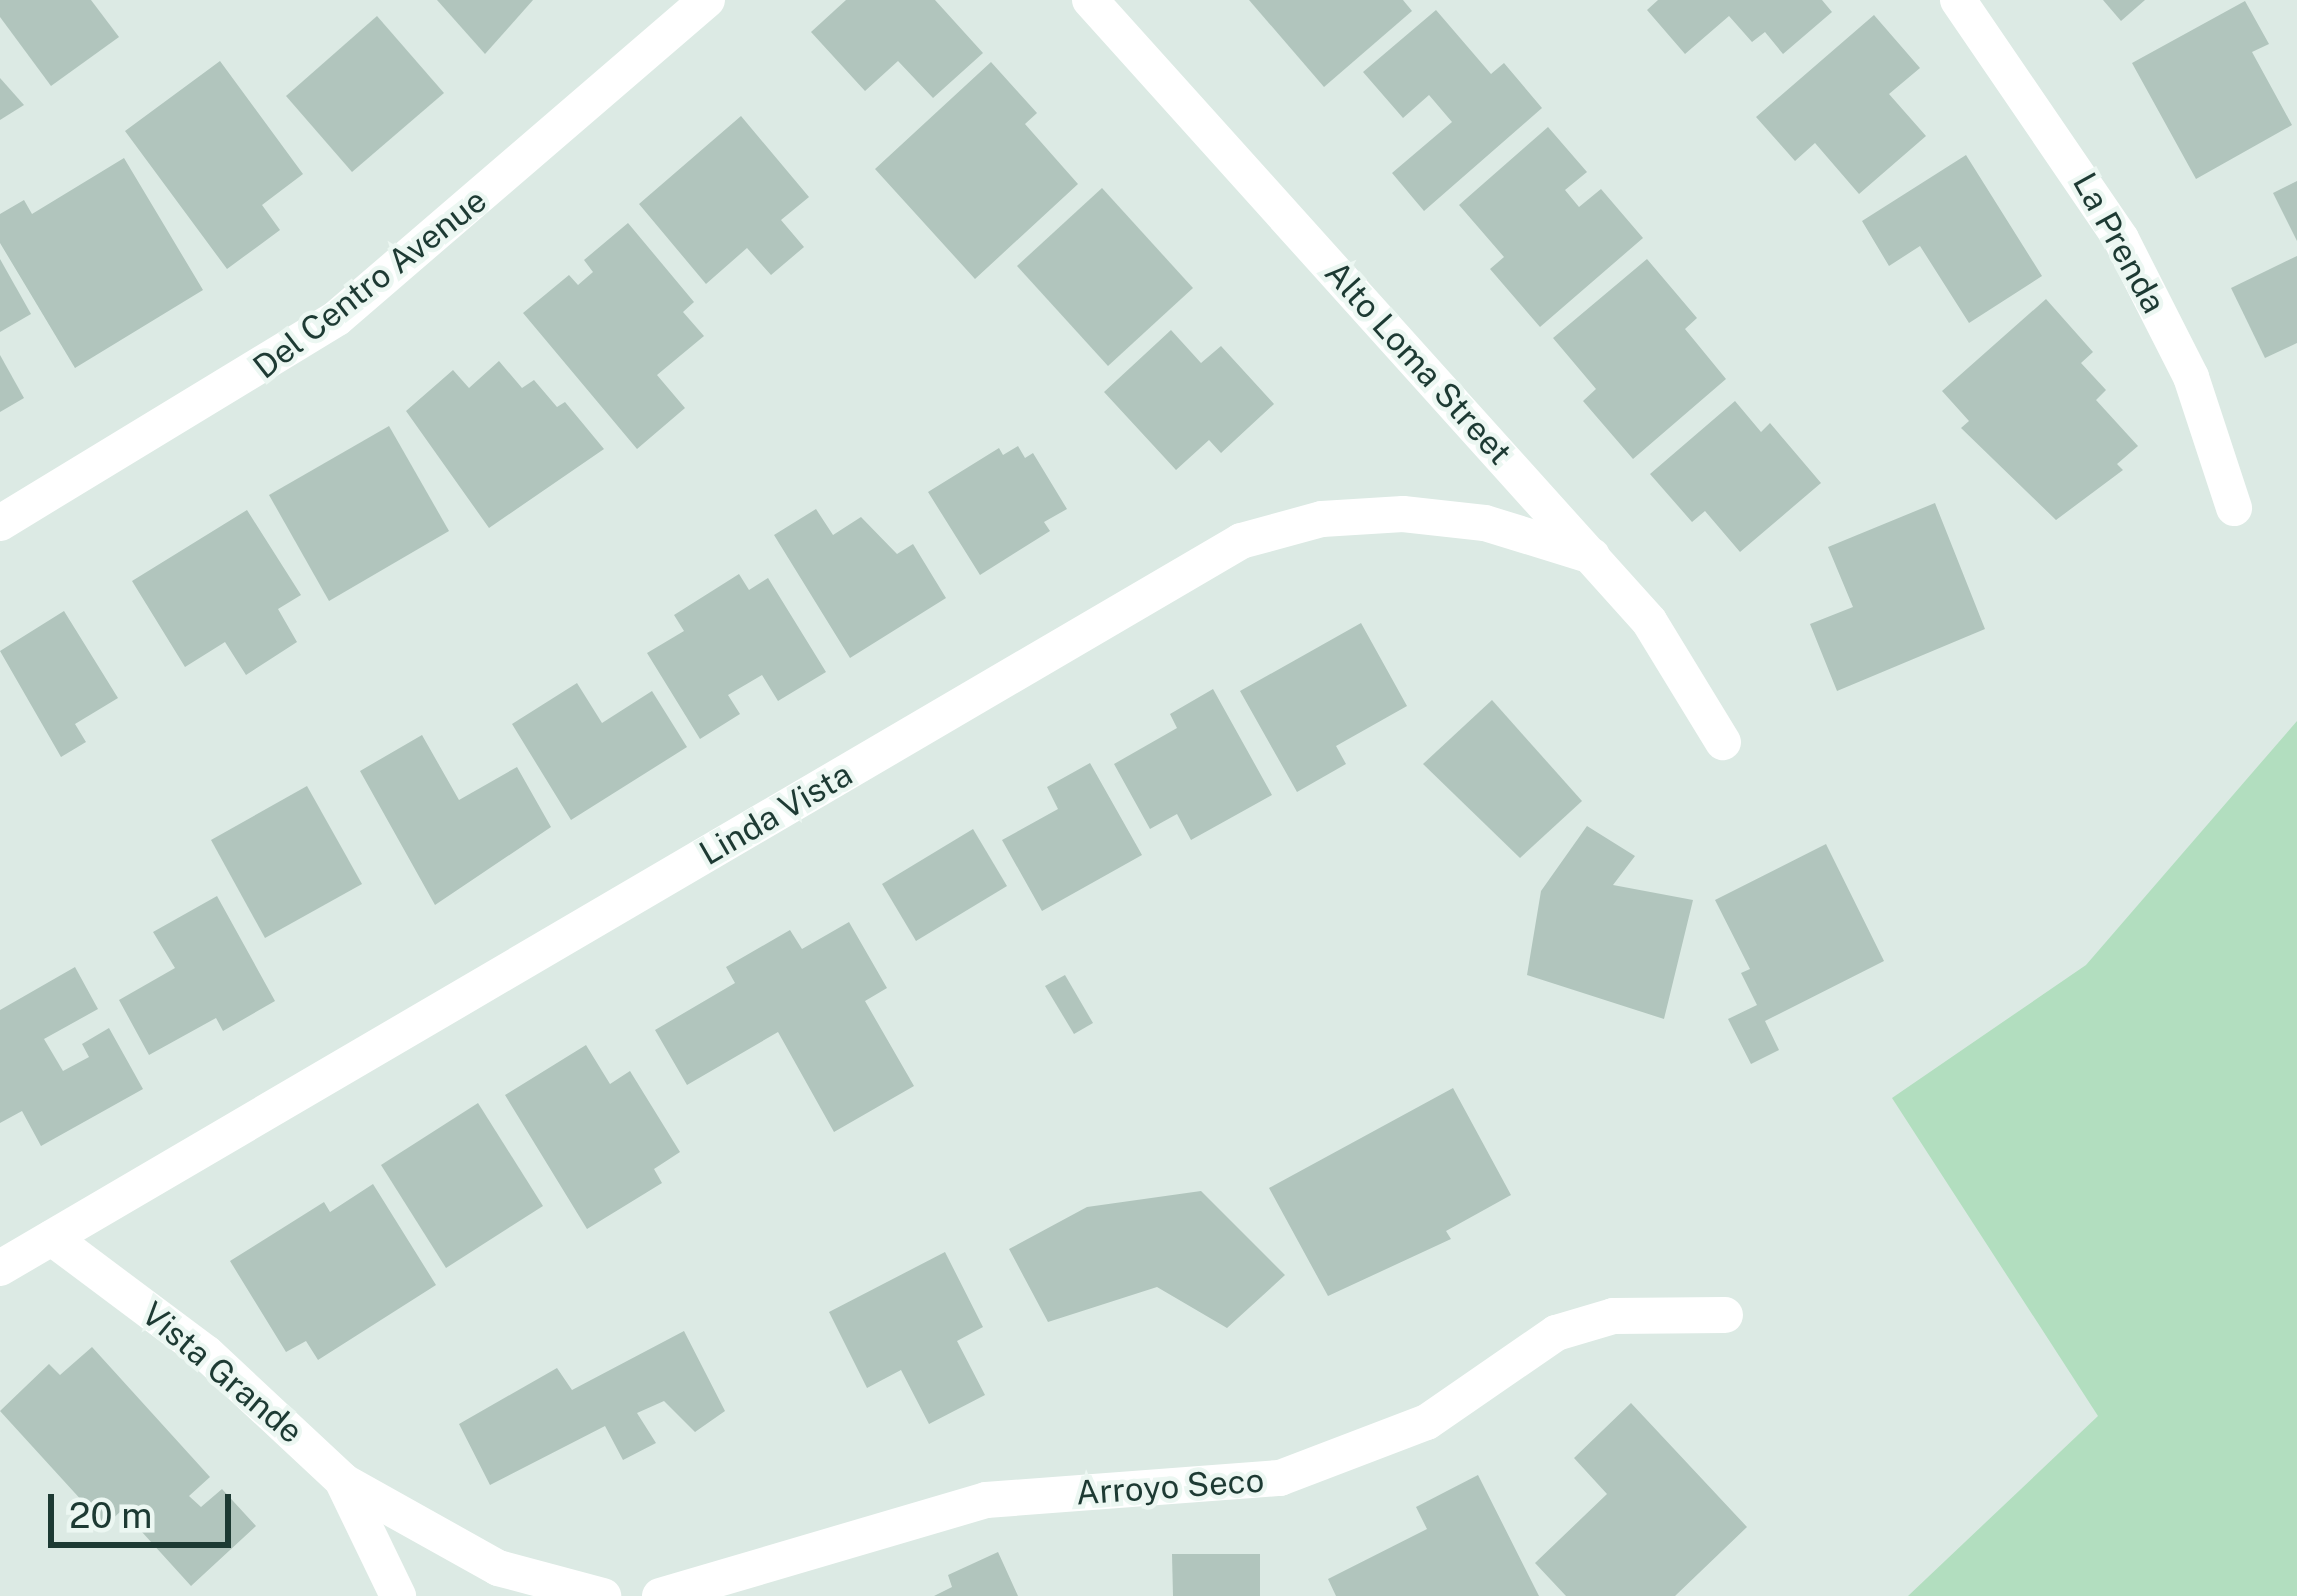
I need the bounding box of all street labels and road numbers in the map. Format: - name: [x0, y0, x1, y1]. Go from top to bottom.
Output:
- street label: La Prenda: [2064, 166, 2174, 320]
- street label: Del Centro Avenue: [246, 181, 494, 387]
- street label: Alto Loma Street: [1316, 253, 1520, 473]
- street label: Linda Vista: [692, 754, 860, 874]
- street label: Vista Grande: [133, 1294, 311, 1452]
- street label: Arroyo Seco: [1075, 1461, 1265, 1513]

